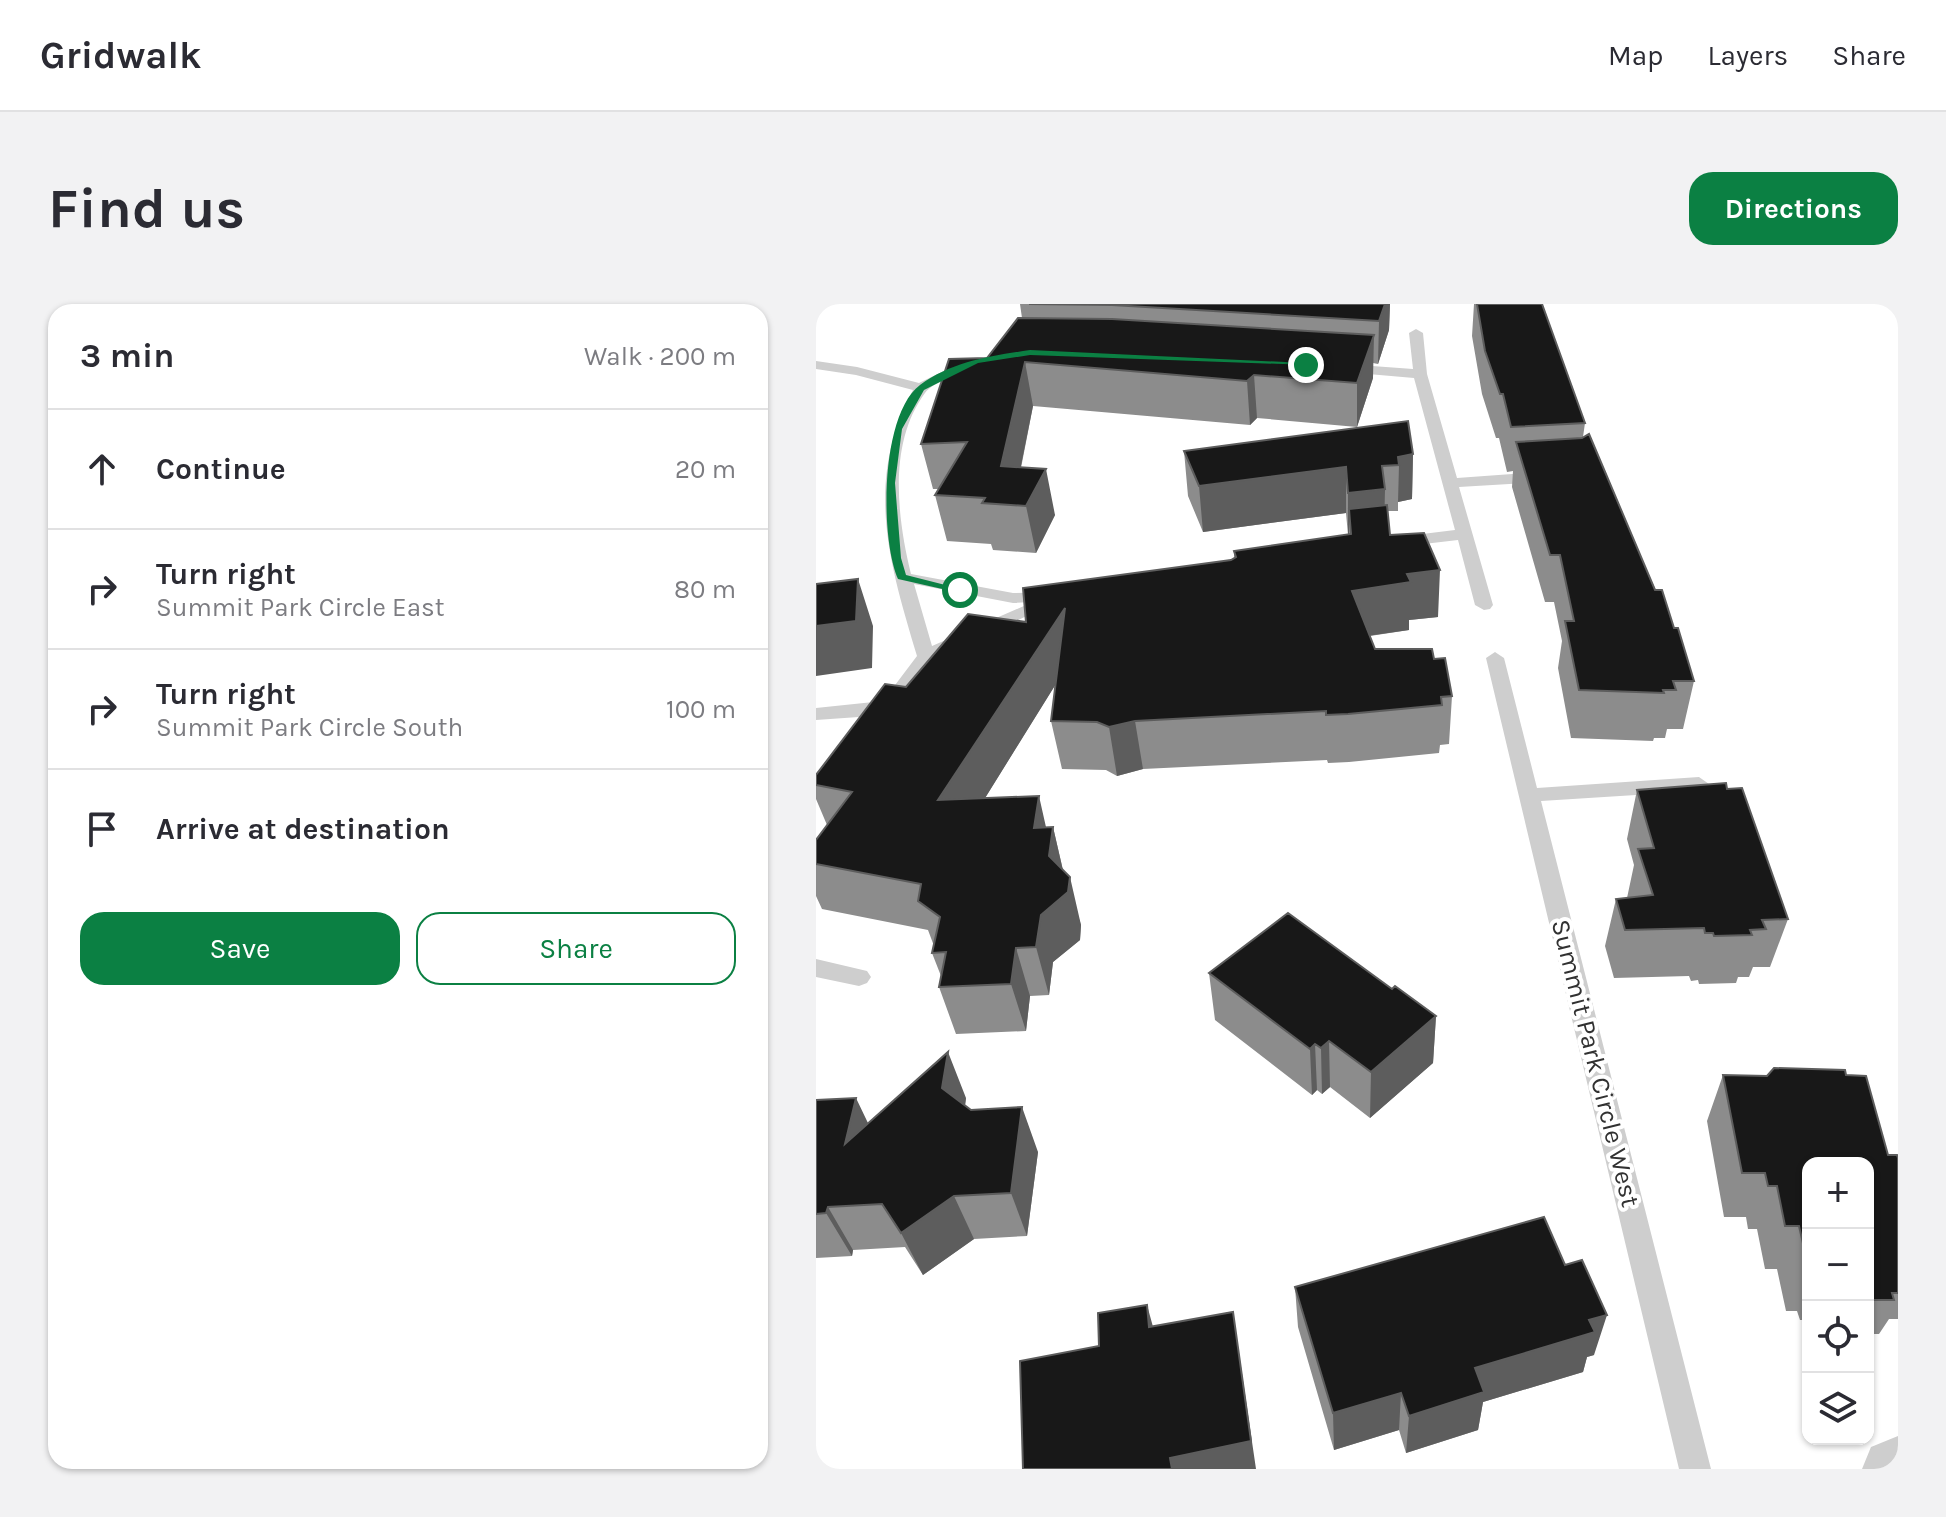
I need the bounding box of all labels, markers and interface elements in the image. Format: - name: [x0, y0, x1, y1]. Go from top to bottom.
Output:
- text: Gridwalk: [40, 33, 202, 78]
- text: Map: [1608, 39, 1663, 72]
- text: Layers: [1707, 39, 1788, 72]
- text: Share: [1832, 39, 1906, 72]
- button: Directions: [1689, 172, 1898, 245]
- text: Find us: [48, 176, 245, 241]
- text: 3 min: [80, 336, 174, 376]
- text: Walk · 200 m: [584, 341, 736, 372]
- route end: [1288, 347, 1324, 383]
- icon: ahead: [80, 447, 124, 491]
- text: Continue: [156, 451, 286, 487]
- text: 20 m: [675, 454, 736, 485]
- text: Turn right: [156, 556, 296, 592]
- icon: right: [80, 567, 124, 611]
- route start: [942, 572, 978, 608]
- text: 80 m: [674, 574, 736, 605]
- text: Summit Park Circle East: [156, 592, 444, 623]
- text: Turn right: [156, 676, 296, 712]
- icon: right: [80, 687, 124, 731]
- text: 100 m: [666, 694, 736, 725]
- text: Summit Park Circle South: [156, 712, 463, 743]
- icon: arrive: [80, 807, 124, 851]
- text: Arrive at destination: [156, 811, 450, 847]
- button: Save: [80, 912, 400, 985]
- button: Share: [416, 912, 736, 985]
- street label: Summit Park Circle West: [1545, 916, 1646, 1210]
- map controls: [1802, 1157, 1874, 1445]
- button: +: [1802, 1157, 1874, 1229]
- button: −: [1802, 1229, 1874, 1301]
- button: locate: [1802, 1301, 1874, 1373]
- button: layers: [1802, 1373, 1874, 1445]

